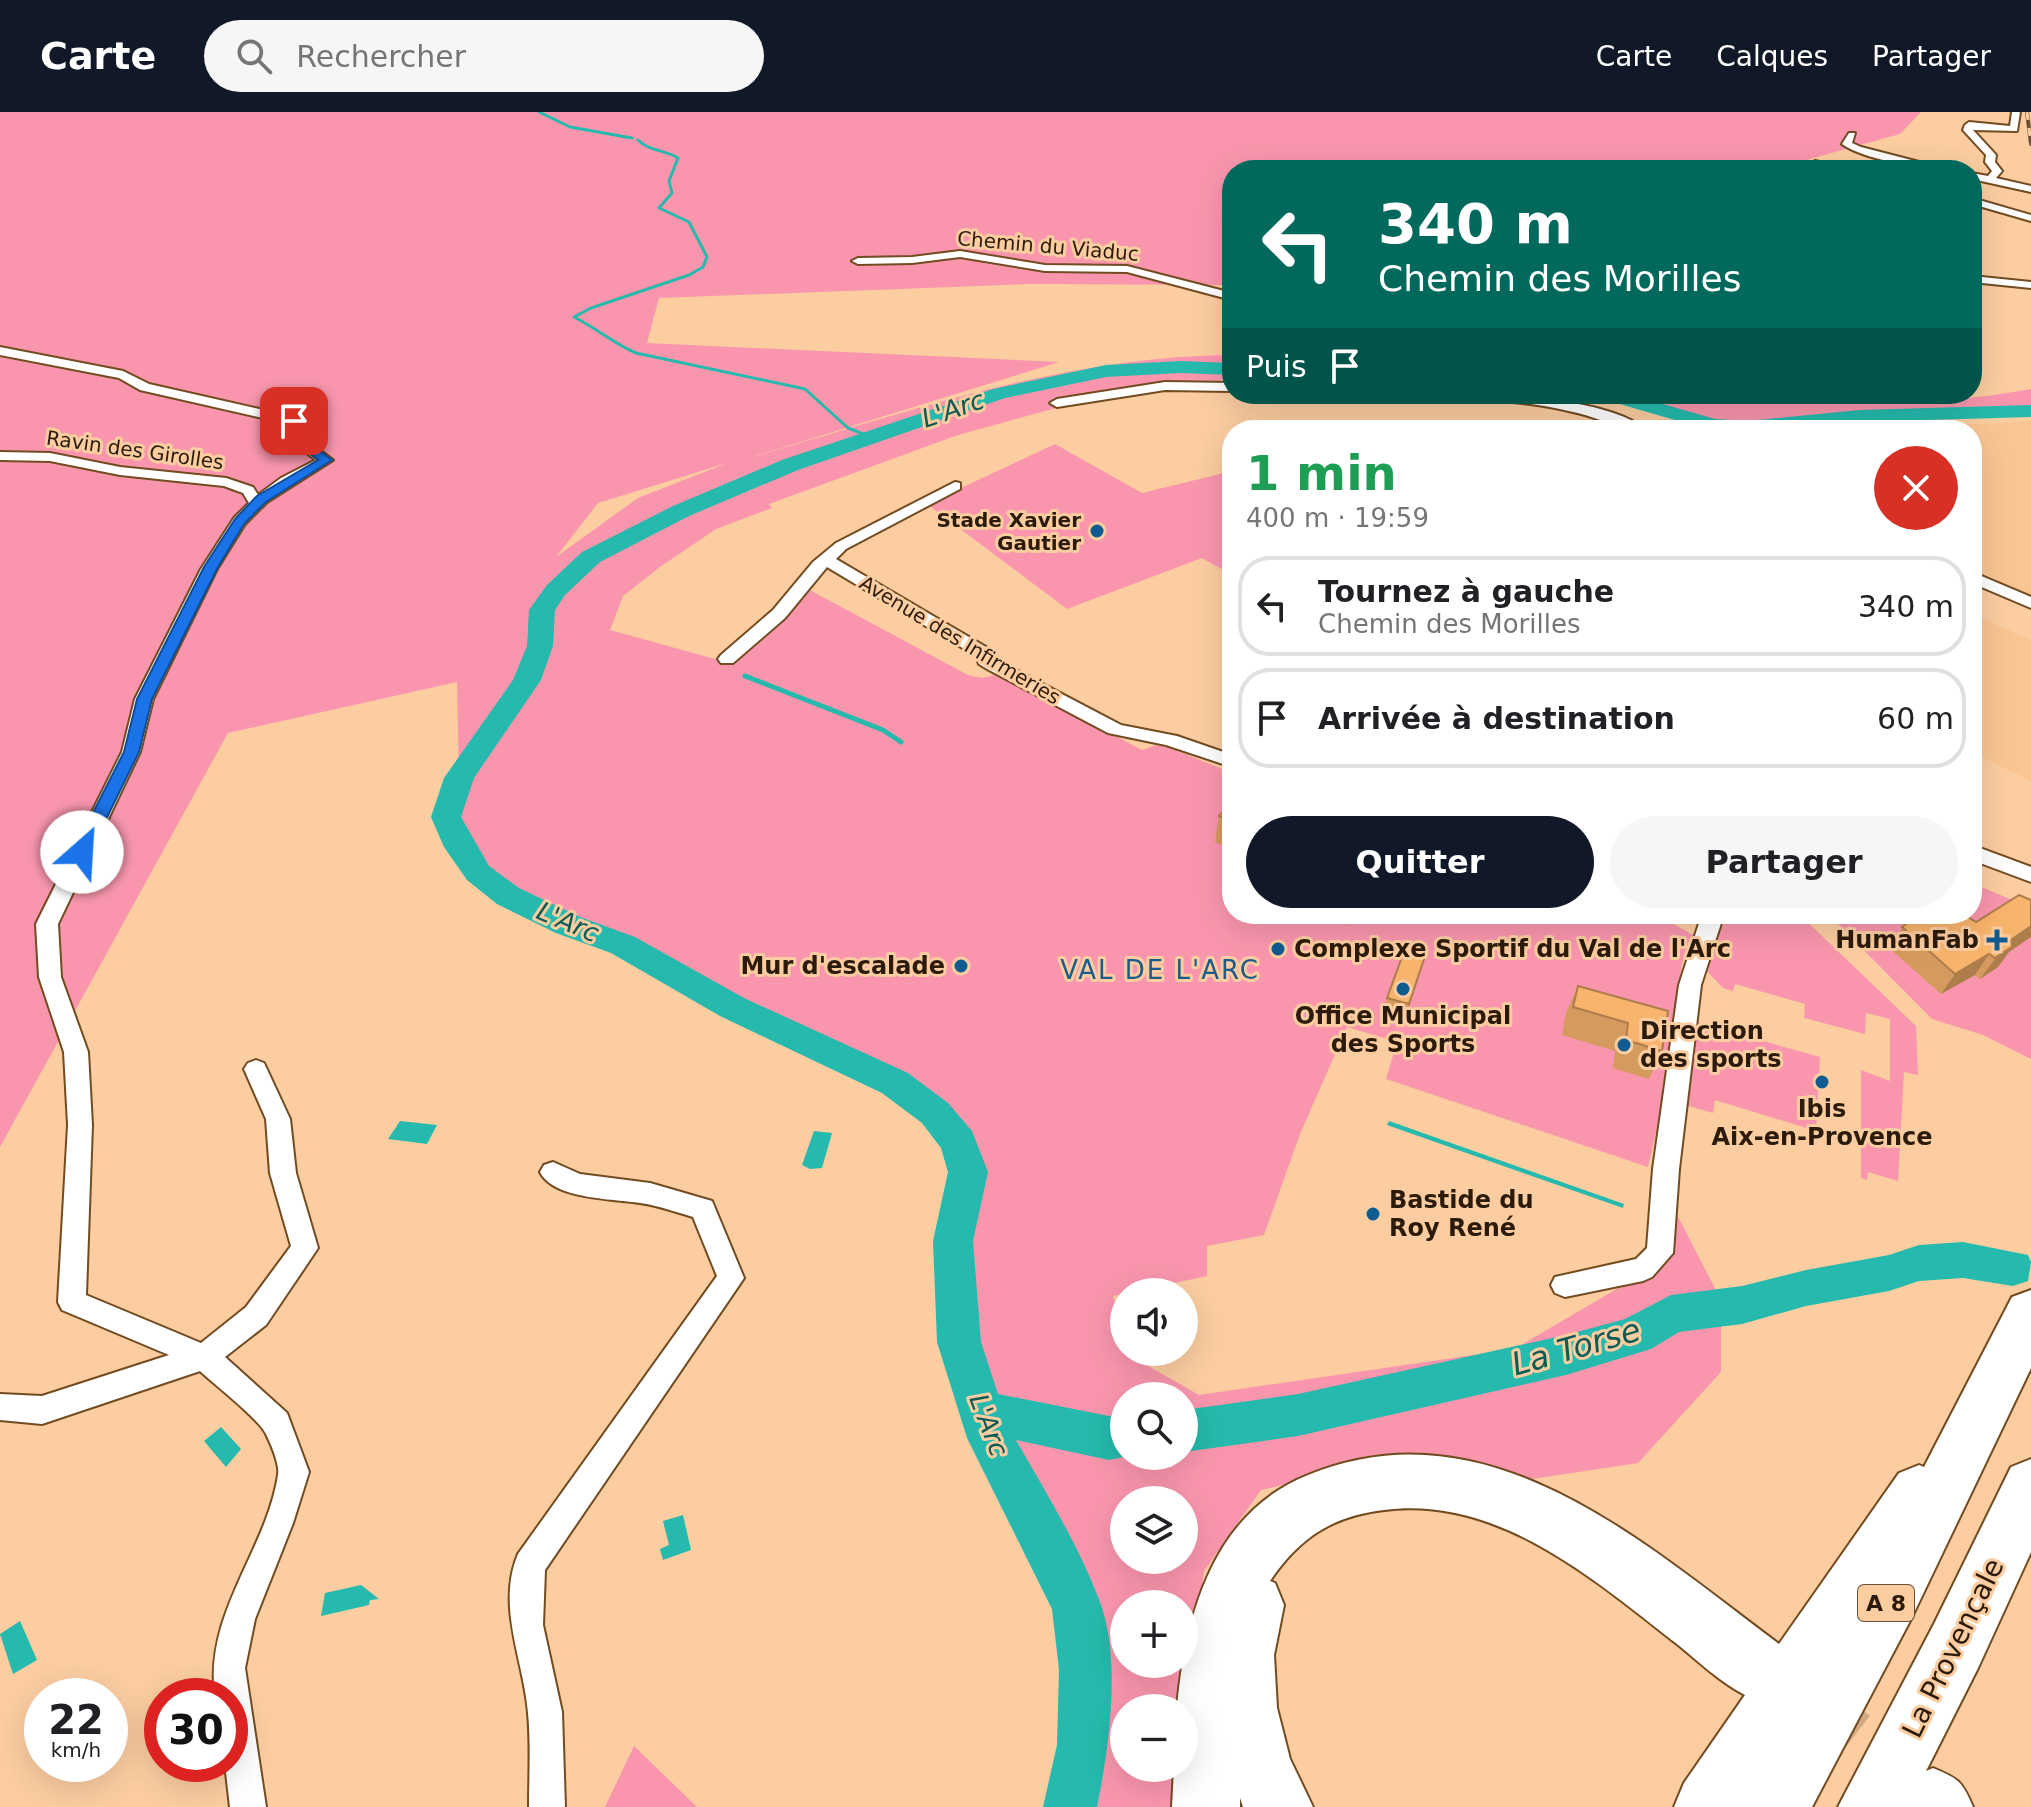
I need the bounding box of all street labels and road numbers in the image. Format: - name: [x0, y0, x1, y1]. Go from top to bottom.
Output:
- street label: Chemin du Viaduc: [956, 226, 1140, 266]
- street label: Ravin des Girolles: [45, 426, 225, 474]
- street label: Avenue des Infirmeries: [855, 571, 1065, 709]
- street label: La Provençale: [1895, 1553, 2011, 1743]
- road number: A 8: [1858, 1585, 1914, 1621]

